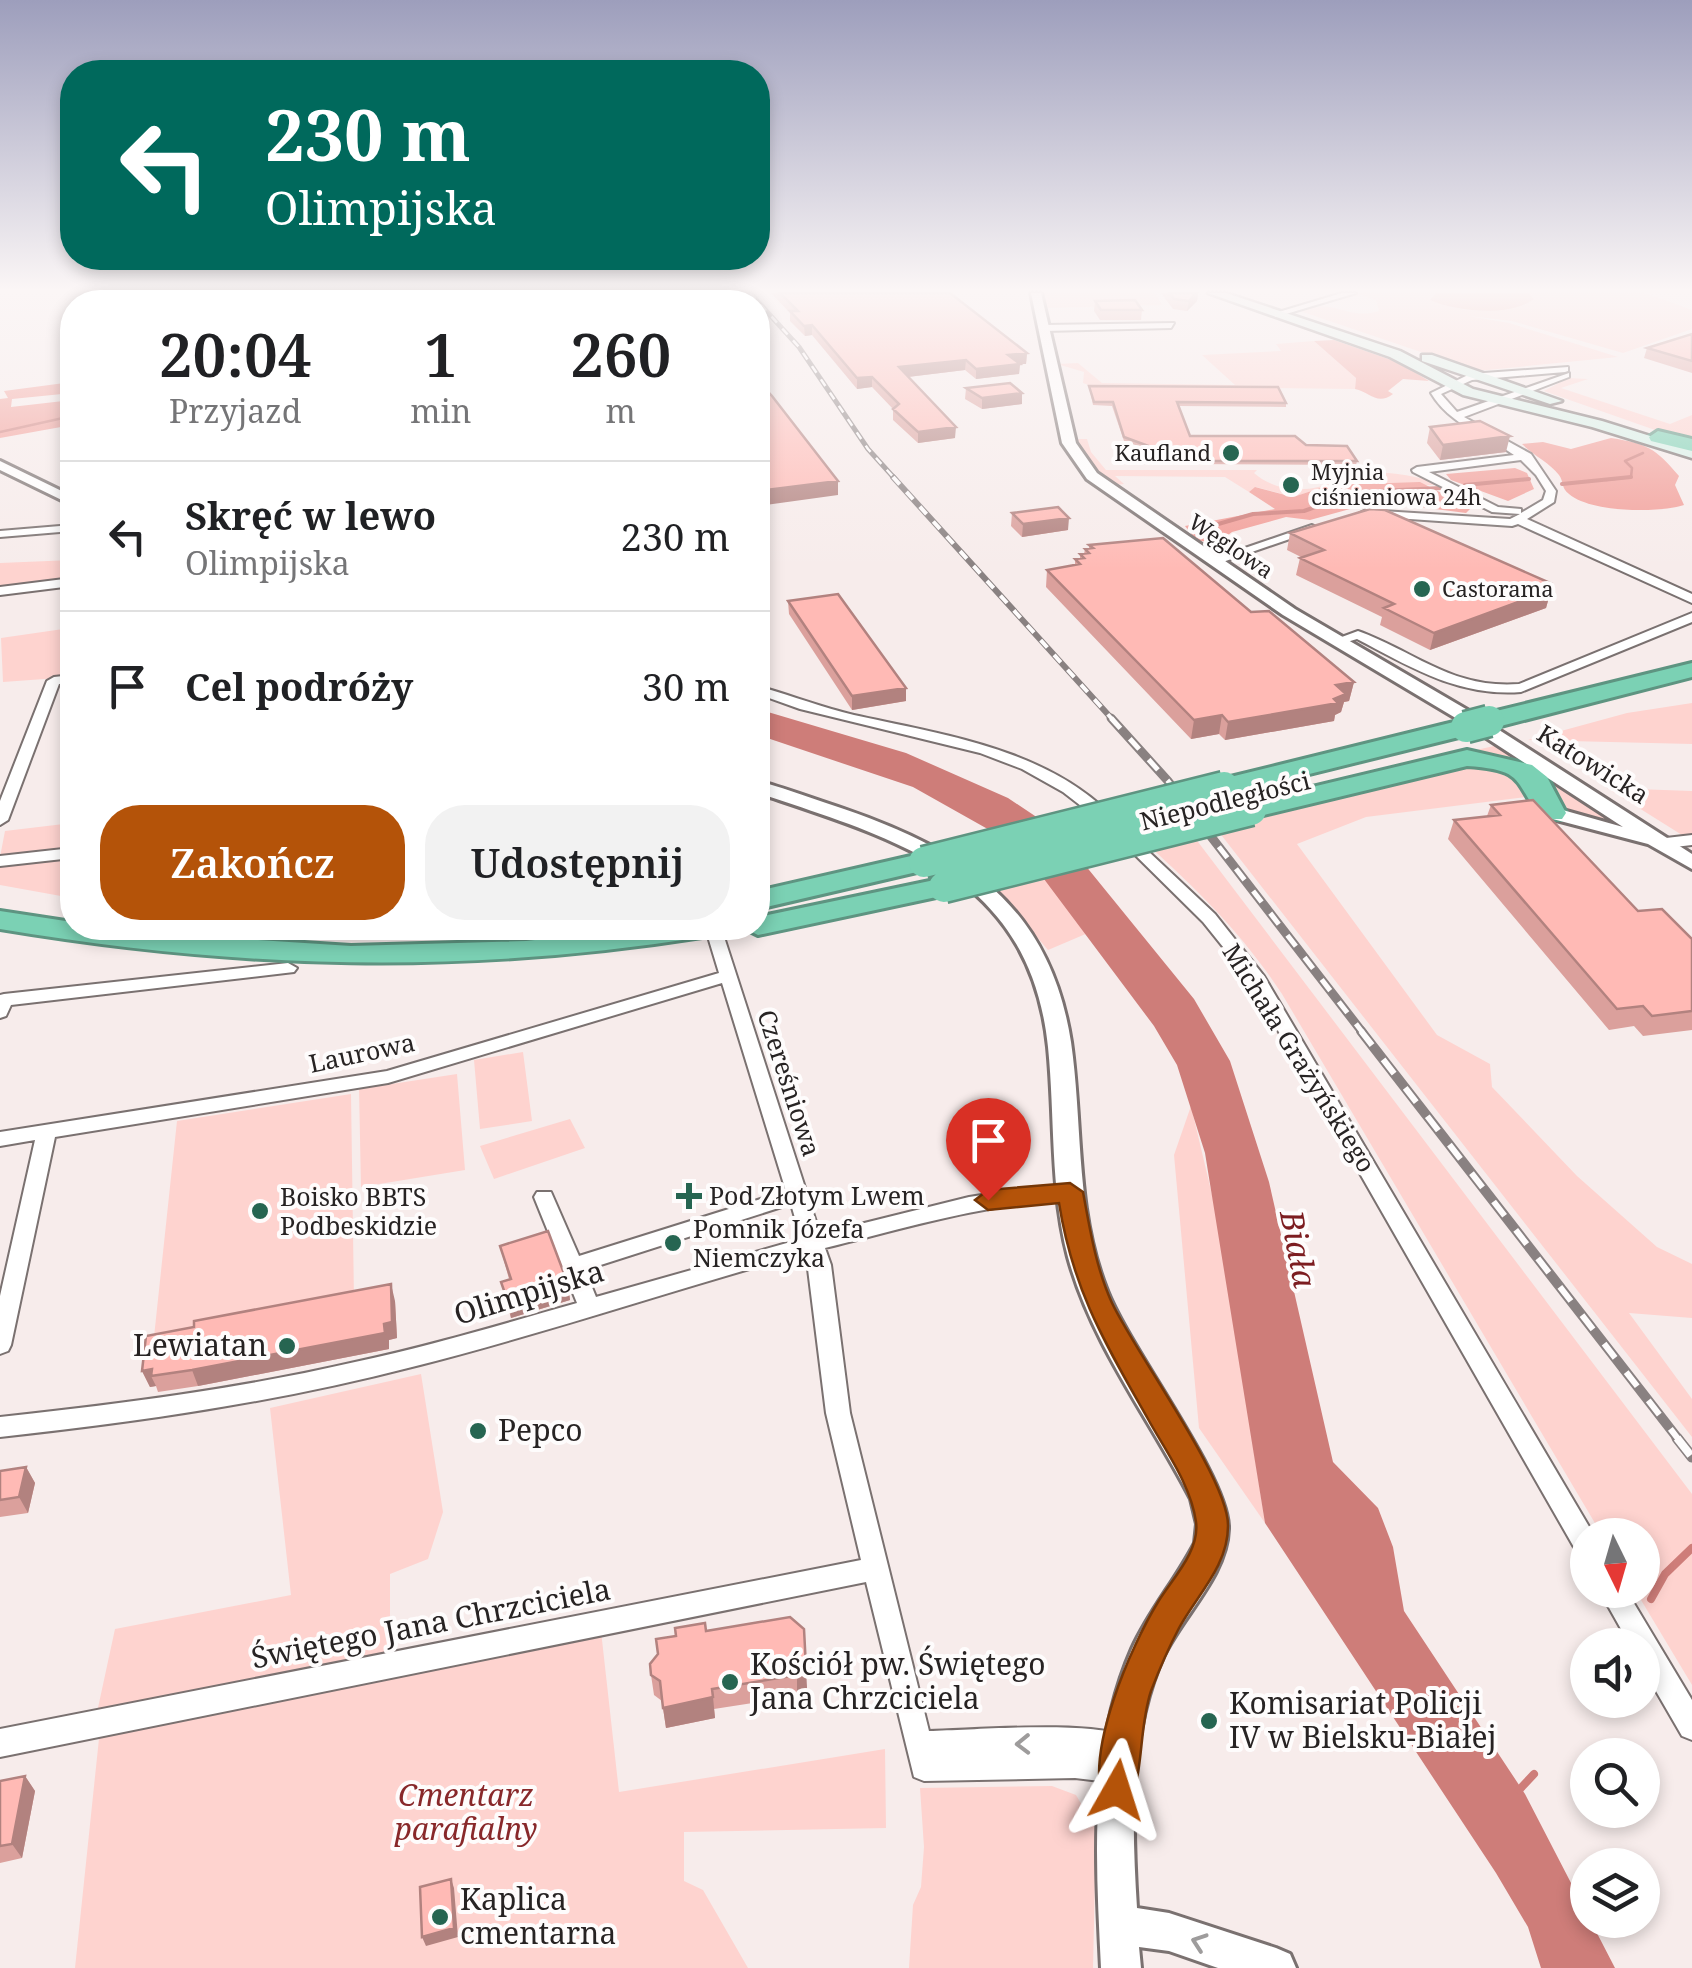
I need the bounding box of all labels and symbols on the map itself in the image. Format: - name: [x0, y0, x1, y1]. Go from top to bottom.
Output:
- place label: Kaufland: [1115, 437, 1211, 467]
- marker: Kaufland: [1220, 442, 1242, 464]
- place label: Myjnia ciśnieniowa 24h: [1311, 456, 1481, 511]
- marker: Myjnia ciśnieniowa 24h: [1280, 474, 1302, 496]
- street label: Węglowa: [1183, 506, 1280, 585]
- place label: Castorama: [1442, 573, 1554, 603]
- marker: Castorama: [1411, 578, 1433, 600]
- street label: Katowicka: [1531, 716, 1656, 811]
- street label: Niepodległości: [1136, 762, 1313, 838]
- street label: Michała Grażyńskiego: [1216, 937, 1384, 1178]
- street label: Czereśniowa: [750, 1005, 830, 1160]
- street label: Laurowa: [306, 1024, 418, 1080]
- pin: [946, 1098, 1031, 1201]
- place label: Pod Złotym Lwem: [709, 1178, 925, 1212]
- place label: Boisko BBTS Podbeskidzie: [280, 1179, 437, 1242]
- marker: Pod Złotym Lwem: [678, 1185, 700, 1207]
- marker: Boisko BBTS Podbeskidzie: [249, 1200, 271, 1222]
- water label: Biała: [1271, 1205, 1328, 1292]
- place label: Pomnik Józefa Niemczyka: [693, 1211, 864, 1274]
- marker: Pomnik Józefa Niemczyka: [662, 1232, 684, 1254]
- street label: Olimpijska: [449, 1249, 608, 1334]
- place label: Lewiatan: [133, 1324, 267, 1365]
- marker: Lewiatan: [276, 1335, 298, 1357]
- place label: Pepco: [498, 1409, 583, 1450]
- marker: Pepco: [467, 1420, 489, 1442]
- north arrow: [1570, 1518, 1660, 1608]
- street label: Świętego Jana Chrzciciela: [248, 1568, 614, 1677]
- place label: Kościół pw. Świętego Jana Chrzciciela: [749, 1643, 1046, 1718]
- marker: Kościół pw. Świętego Jana Chrzciciela: [719, 1671, 741, 1693]
- place label: Komisariat Policji IV w Bielsku-Białej: [1229, 1682, 1497, 1757]
- marker: Komisariat Policji IV w Bielsku-Białej: [1198, 1710, 1220, 1732]
- one-way arrow: [1015, 1733, 1031, 1754]
- position arrow: [1065, 1738, 1169, 1842]
- park label: Cmentarz parafialny: [393, 1774, 538, 1849]
- place label: Kaplica cmentarna: [460, 1878, 616, 1953]
- marker: Kaplica cmentarna: [429, 1906, 451, 1928]
- one-way arrow: [1191, 1933, 1208, 1953]

